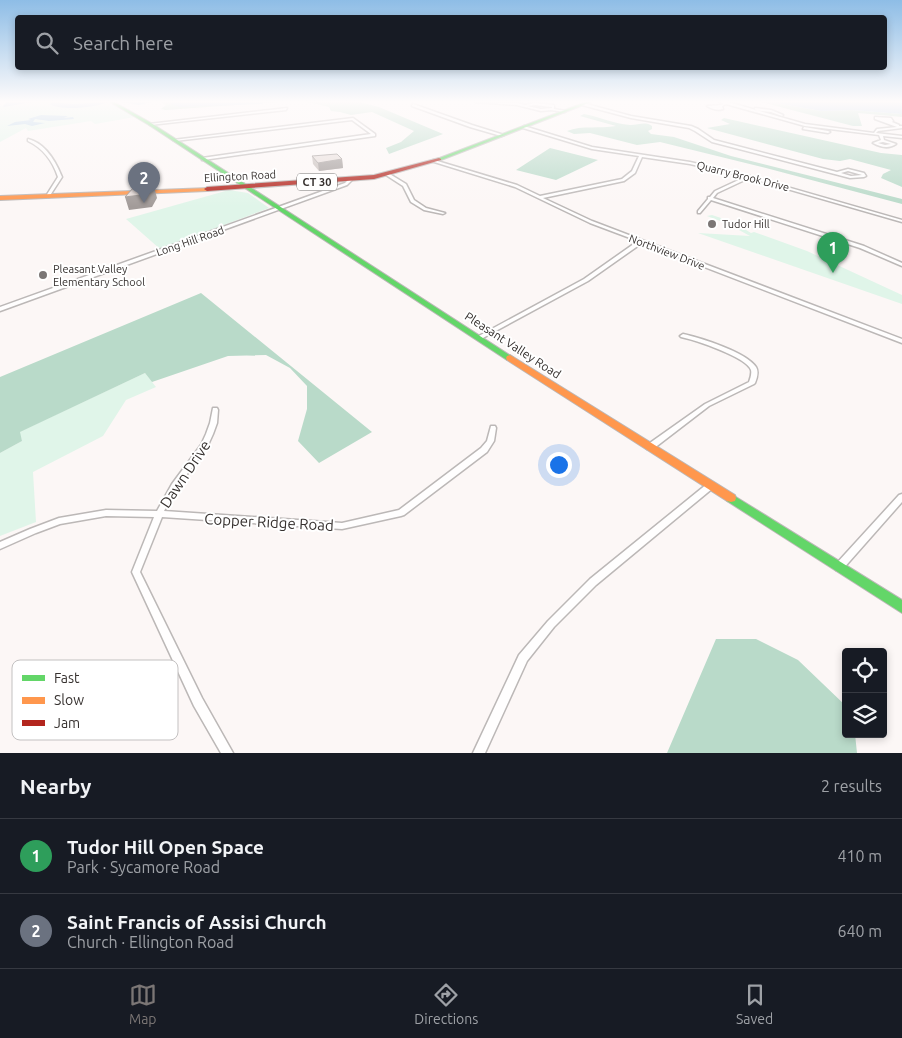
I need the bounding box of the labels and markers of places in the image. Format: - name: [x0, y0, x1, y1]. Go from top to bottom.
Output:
- pin: 2: [128, 162, 160, 203]
- marker: Tudor Hill: [706, 218, 718, 230]
- place label: Tudor Hill: [722, 218, 770, 230]
- pin: 1: [817, 232, 849, 273]
- place label: Pleasant Valley Elementary School: [53, 263, 145, 288]
- marker: Pleasant Valley Elementary School: [37, 269, 49, 281]

